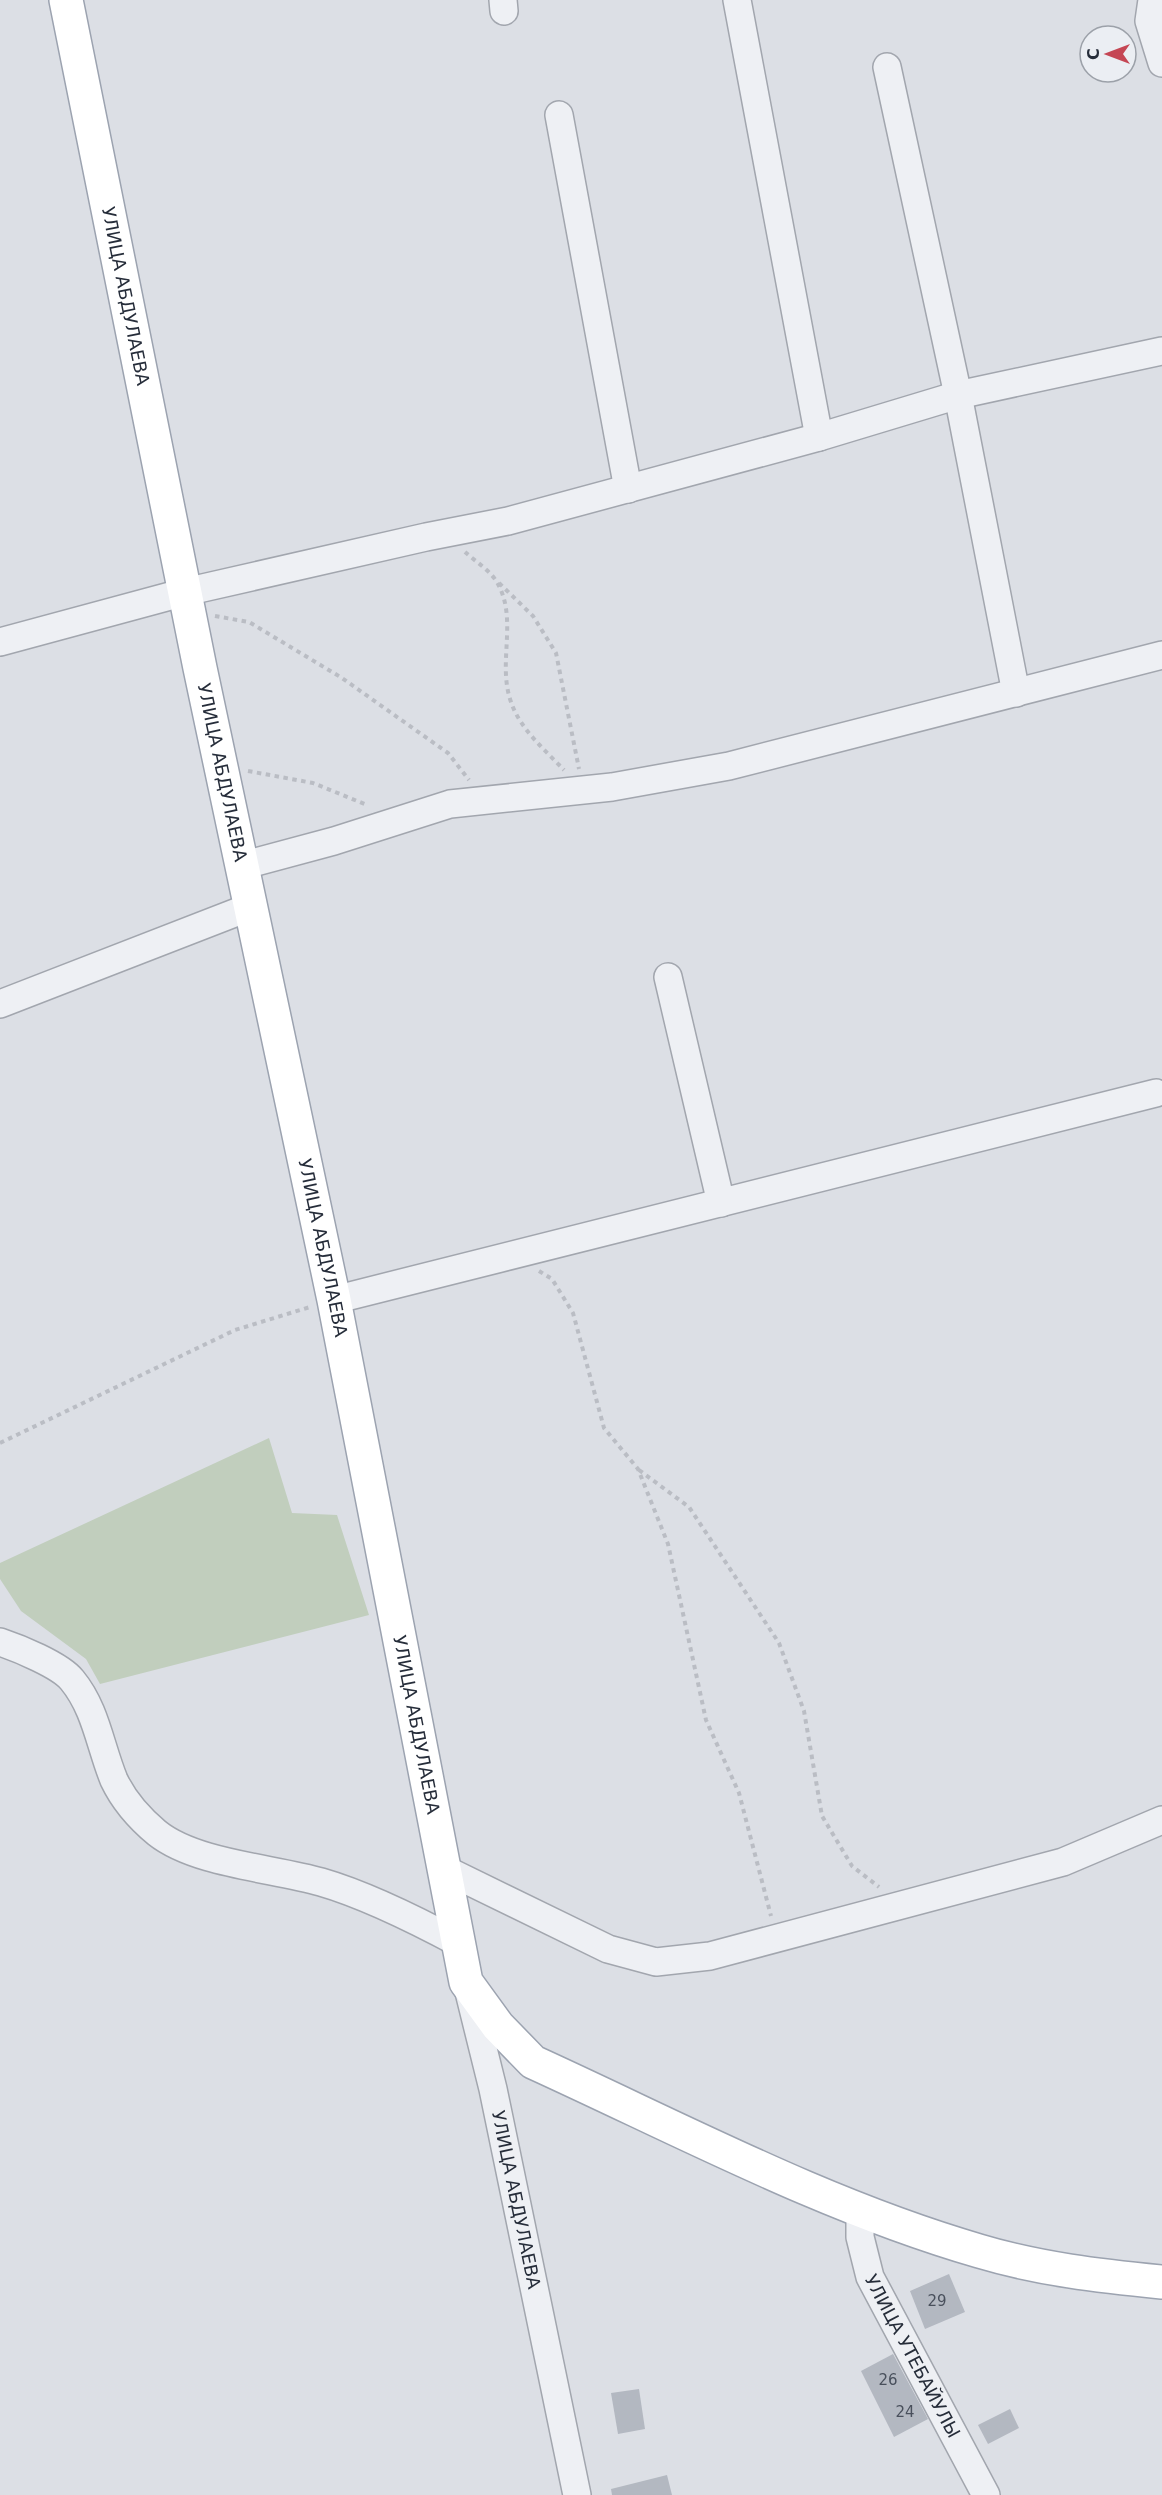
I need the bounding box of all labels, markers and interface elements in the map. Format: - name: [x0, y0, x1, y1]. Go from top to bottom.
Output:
- north arrow: [1078, 24, 1138, 84]
- text: С: [1084, 48, 1103, 60]
- street label: УЛИЦА АБДУЛАЕВА: [98, 205, 154, 388]
- street label: УЛИЦА АБДУЛАЕВА: [194, 681, 252, 864]
- street label: УЛИЦА АБДУЛАЕВА: [294, 1157, 352, 1339]
- street label: УЛИЦА АБДУЛАЕВА: [389, 1633, 444, 1817]
- street label: УЛИЦА АБДУЛАЕВА: [488, 2109, 545, 2291]
- street label: УЛИЦА УТЕБАЙУЛЫ: [861, 2271, 965, 2441]
- house number: 29: [927, 2292, 947, 2310]
- house number: 26: [878, 2371, 898, 2389]
- house number: 24: [895, 2403, 915, 2421]

